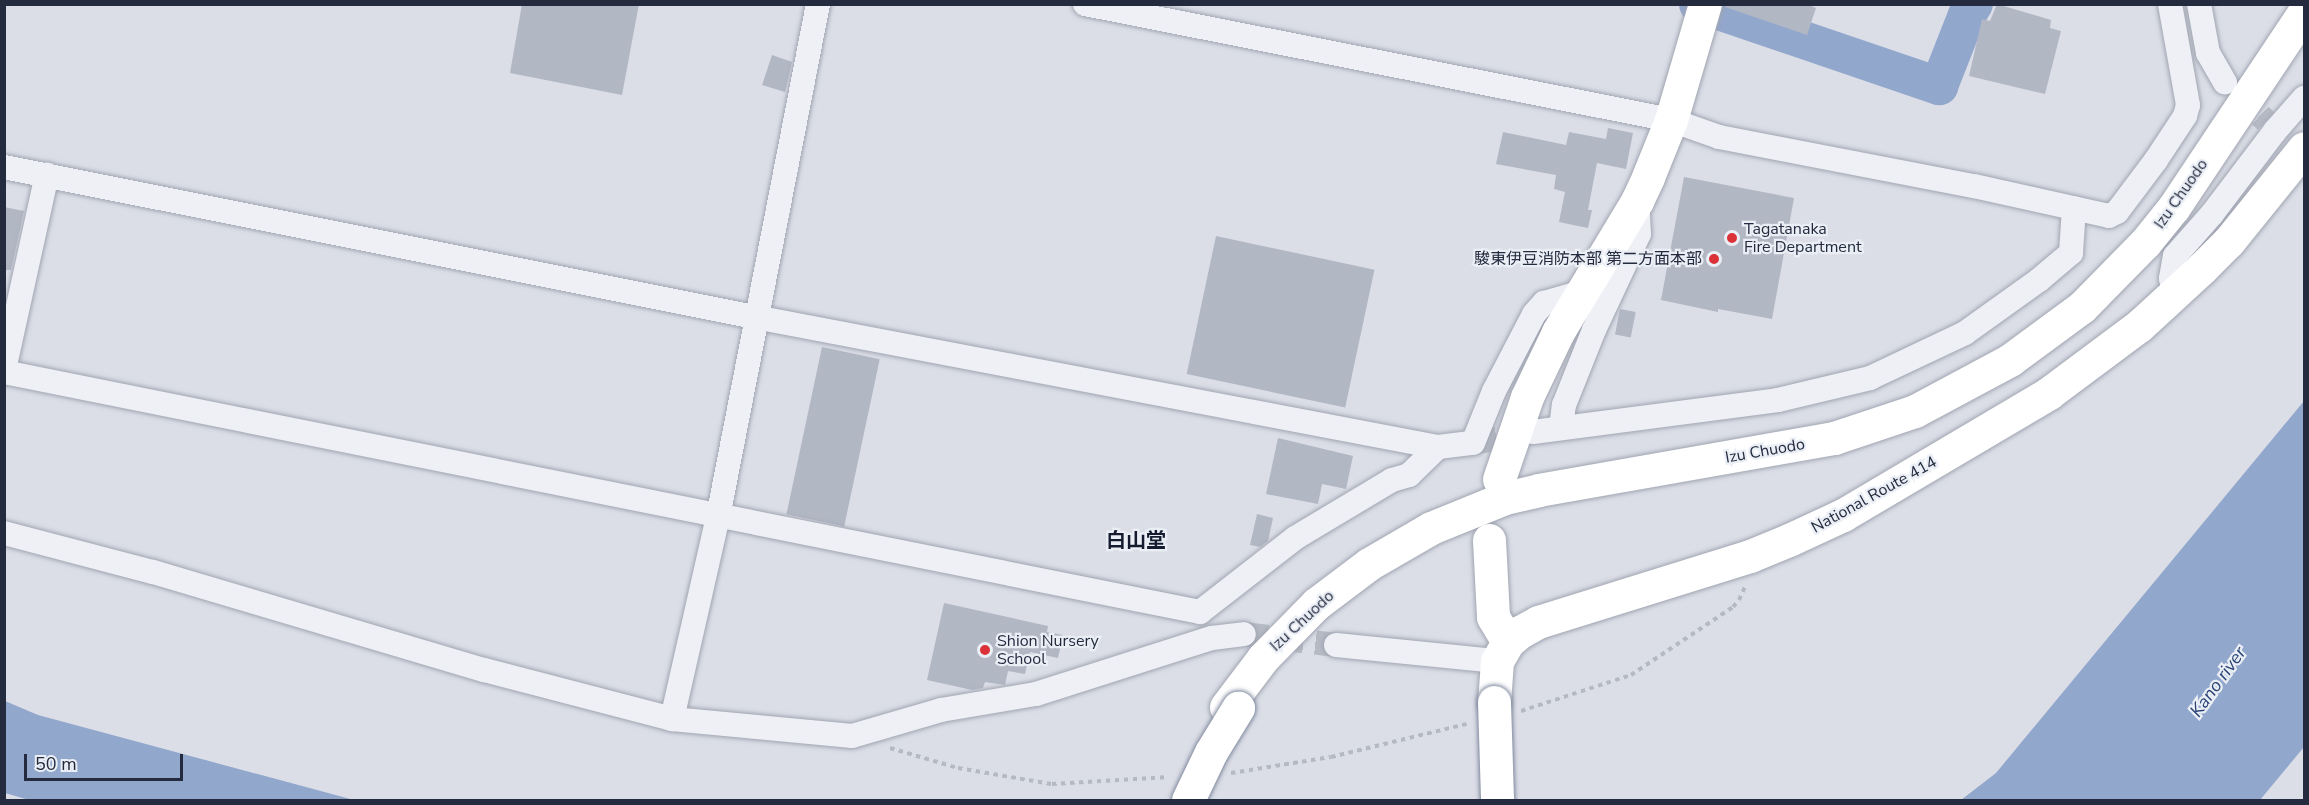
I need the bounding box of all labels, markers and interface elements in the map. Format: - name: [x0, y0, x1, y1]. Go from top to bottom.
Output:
- street label: Izu Chuodo: [2150, 156, 2212, 232]
- place label: Tagatanaka Fire Department: [1744, 219, 1862, 257]
- marker: Tagatanaka Fire Department: [1725, 231, 1739, 245]
- place label: 駿東伊豆消防本部 第二方面本部: [1474, 249, 1702, 269]
- marker: 駿東伊豆消防本部 第二方面本部: [1707, 252, 1721, 266]
- street label: Izu Chuodo: [1724, 435, 1806, 467]
- street label: National Route 414: [1808, 453, 1940, 537]
- district label: 白山堂: [1106, 528, 1166, 552]
- street label: Izu Chuodo: [1266, 587, 1338, 655]
- place label: Shion Nursery School: [997, 631, 1099, 669]
- marker: Shion Nursery School: [978, 643, 992, 657]
- water label: Kano river: [2185, 643, 2251, 721]
- scale bar: [27, 742, 186, 780]
- text: 50 m: [35, 752, 77, 776]

